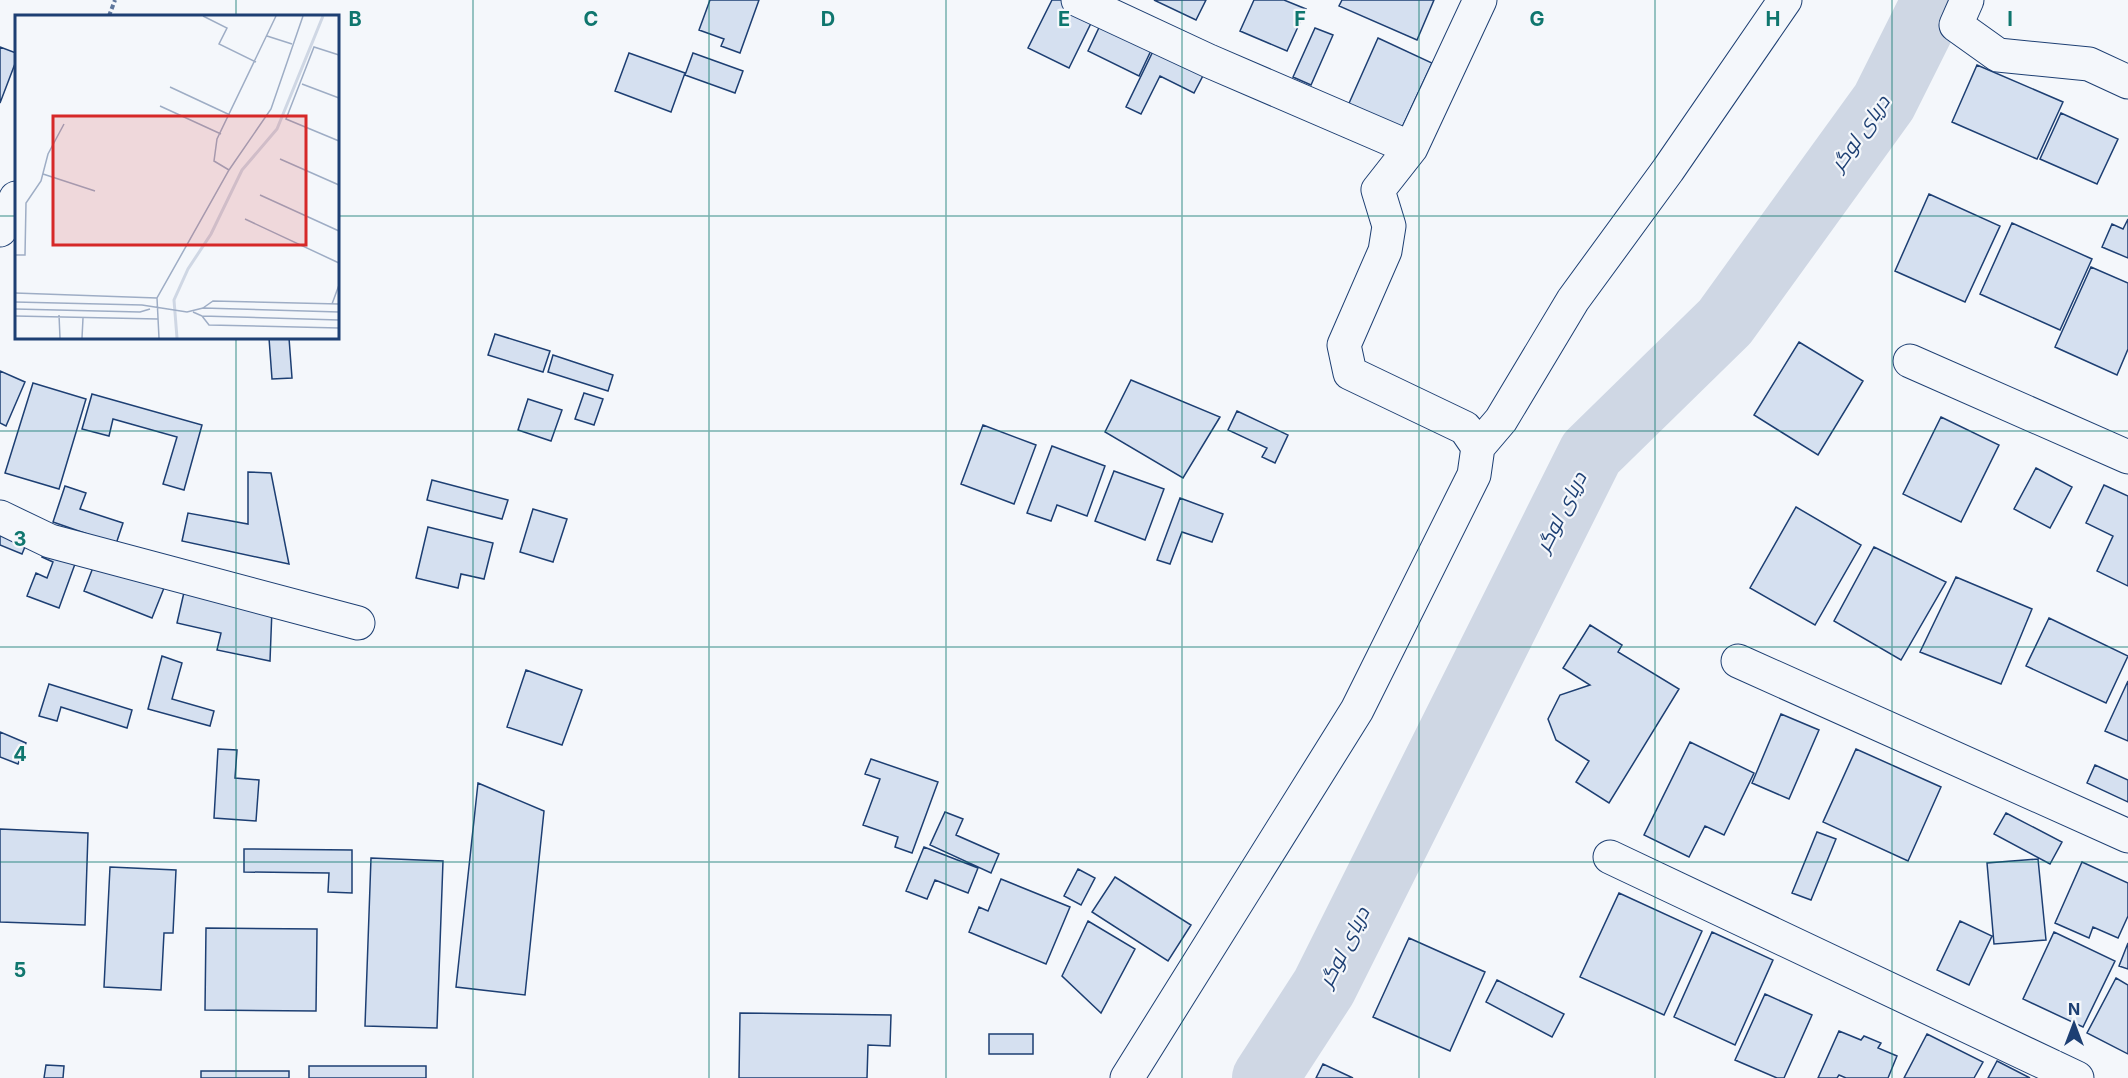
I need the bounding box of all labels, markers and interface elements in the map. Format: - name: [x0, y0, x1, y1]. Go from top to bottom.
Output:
- text: B: [348, 7, 362, 31]
- text: C: [584, 7, 598, 31]
- text: D: [821, 7, 835, 31]
- text: E: [1058, 7, 1070, 31]
- text: F: [1294, 7, 1306, 31]
- text: G: [1529, 7, 1545, 31]
- text: H: [1766, 7, 1780, 31]
- text: I: [2007, 7, 2013, 31]
- inset map: [15, 15, 339, 339]
- water label: دریای لوگر: [1824, 90, 1895, 178]
- water label: دریای لوگر: [1529, 467, 1592, 559]
- text: 3: [14, 527, 26, 551]
- text: 4: [13, 742, 27, 766]
- water label: دریای لوگر: [1312, 902, 1375, 994]
- text: 5: [14, 958, 26, 982]
- north arrow: [2044, 994, 2104, 1054]
- text: N: [2068, 999, 2080, 1019]

